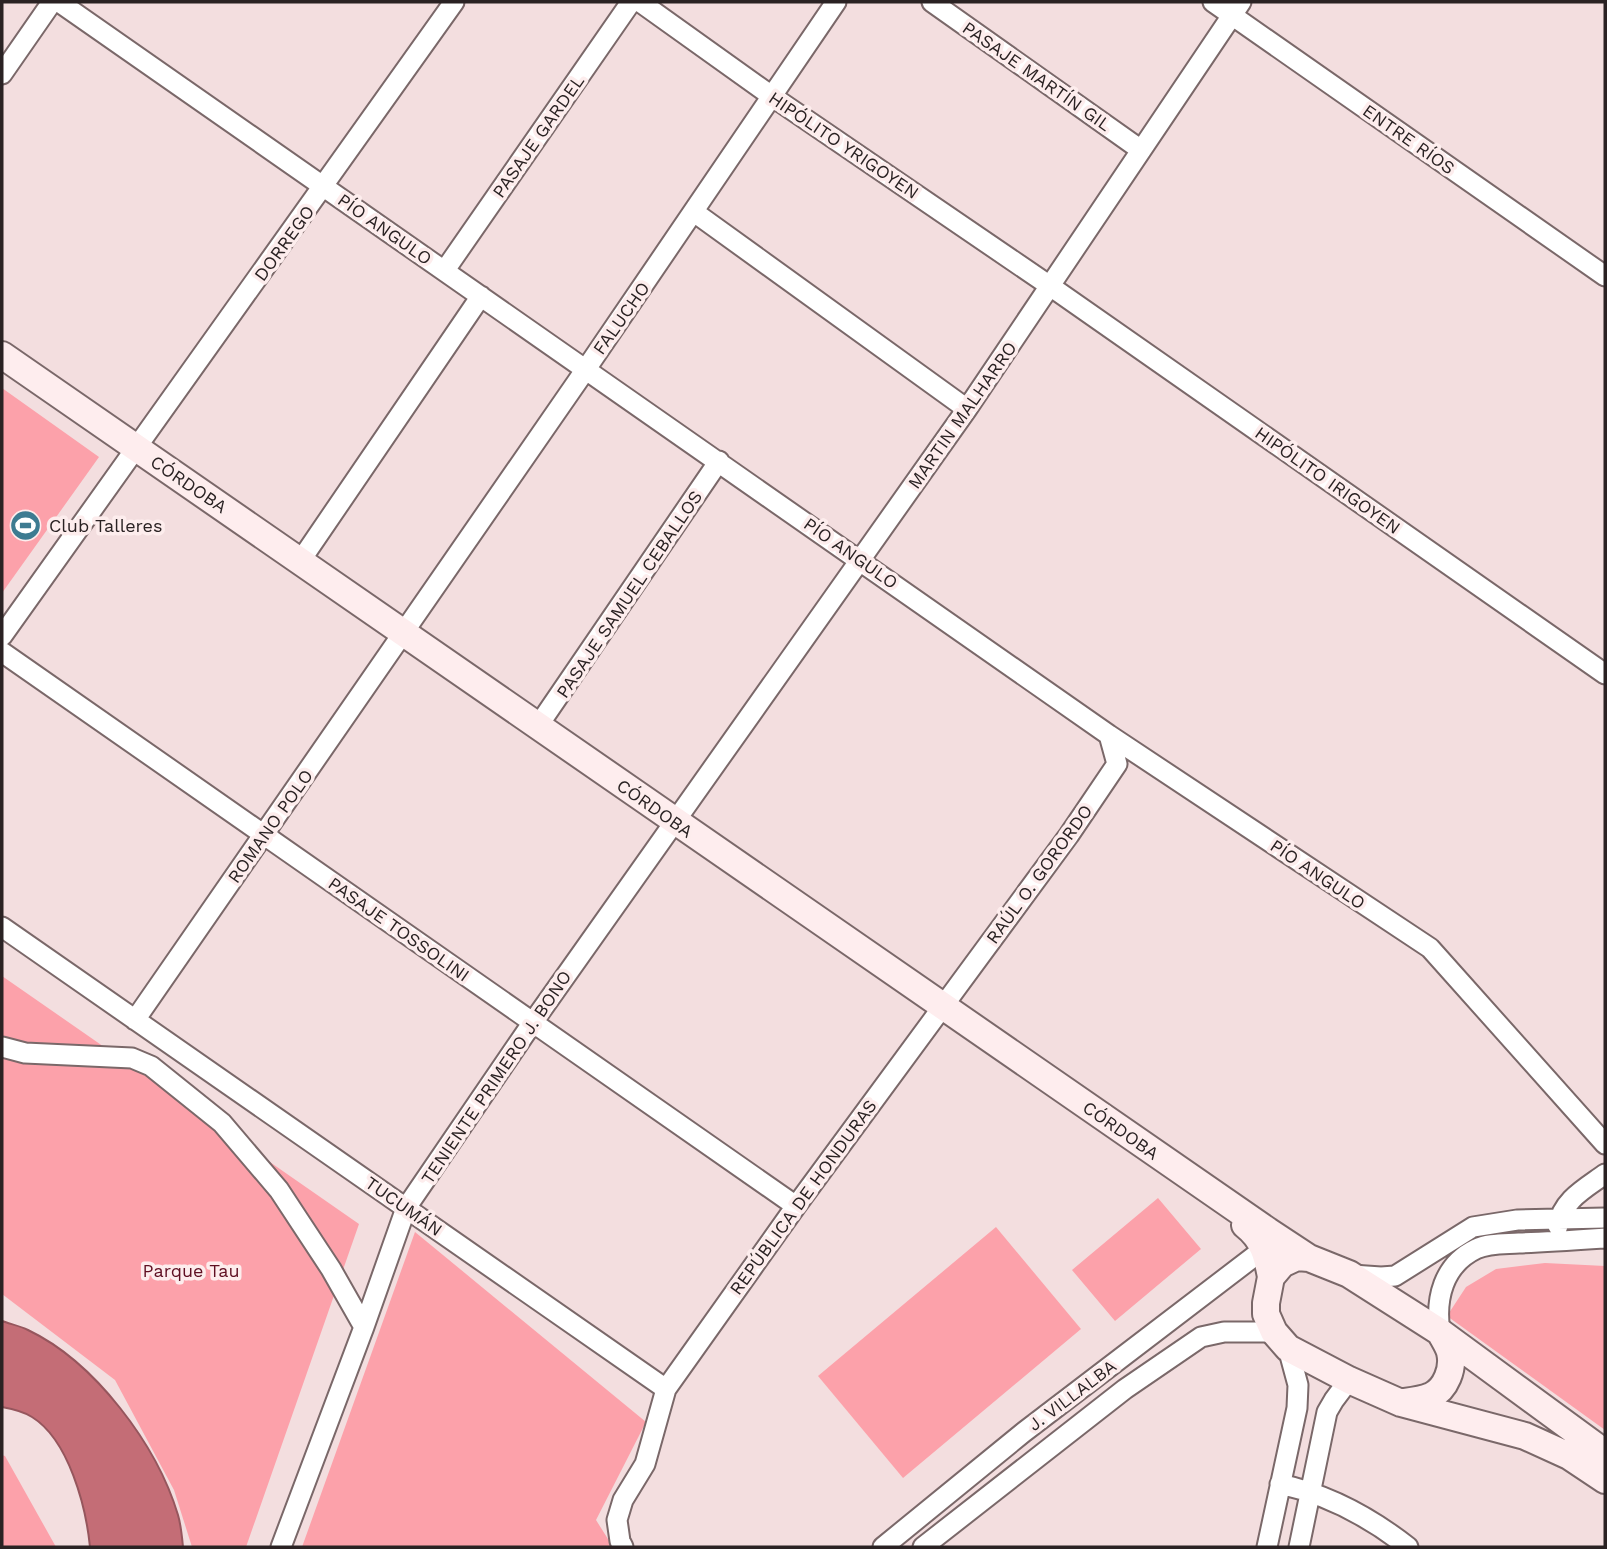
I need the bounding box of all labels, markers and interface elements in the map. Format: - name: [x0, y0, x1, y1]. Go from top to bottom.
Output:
- street label: PASAJE MARTÍN GIL: [959, 17, 1115, 135]
- street label: PASAJE GARDEL: [488, 70, 588, 201]
- street label: HIPÓLITO YRIGOYEN: [765, 87, 923, 203]
- street label: ENTRE RÍOS: [1359, 100, 1459, 178]
- street label: PÍO ANGULO: [334, 189, 436, 269]
- street label: DORREGO: [250, 201, 318, 285]
- street label: FALUCHO: [588, 278, 654, 358]
- street label: MARTIN MALHARRO: [903, 337, 1021, 493]
- street label: HIPÓLITO IRIGOYEN: [1251, 422, 1405, 538]
- street label: CÓRDOBA: [147, 451, 231, 517]
- street label: PASAJE SAMUEL CEBALLOS: [552, 486, 706, 702]
- sports icon: Club Talleres: [9, 508, 43, 542]
- street label: PÍO ANGULO: [800, 513, 902, 593]
- place label: Club Talleres: [49, 515, 162, 536]
- street label: ROMANO POLO: [223, 765, 317, 887]
- street label: CÓRDOBA: [613, 774, 697, 842]
- street label: RAÚL O. GORORDO: [982, 800, 1096, 948]
- street label: PÍO ANGULO: [1267, 835, 1369, 913]
- street label: PASAJE TOSSOLINI: [324, 872, 474, 986]
- street label: TENIENTE PRIMERO J. BONO: [417, 966, 575, 1188]
- street label: REPÚBLICA DE HONDURAS: [725, 1095, 881, 1299]
- street label: CÓRDOBA: [1079, 1096, 1163, 1164]
- street label: TUCUMÁN: [361, 1172, 447, 1240]
- park label: Parque Tau: [142, 1260, 240, 1281]
- street label: J. VILLALBA: [1024, 1355, 1120, 1435]

